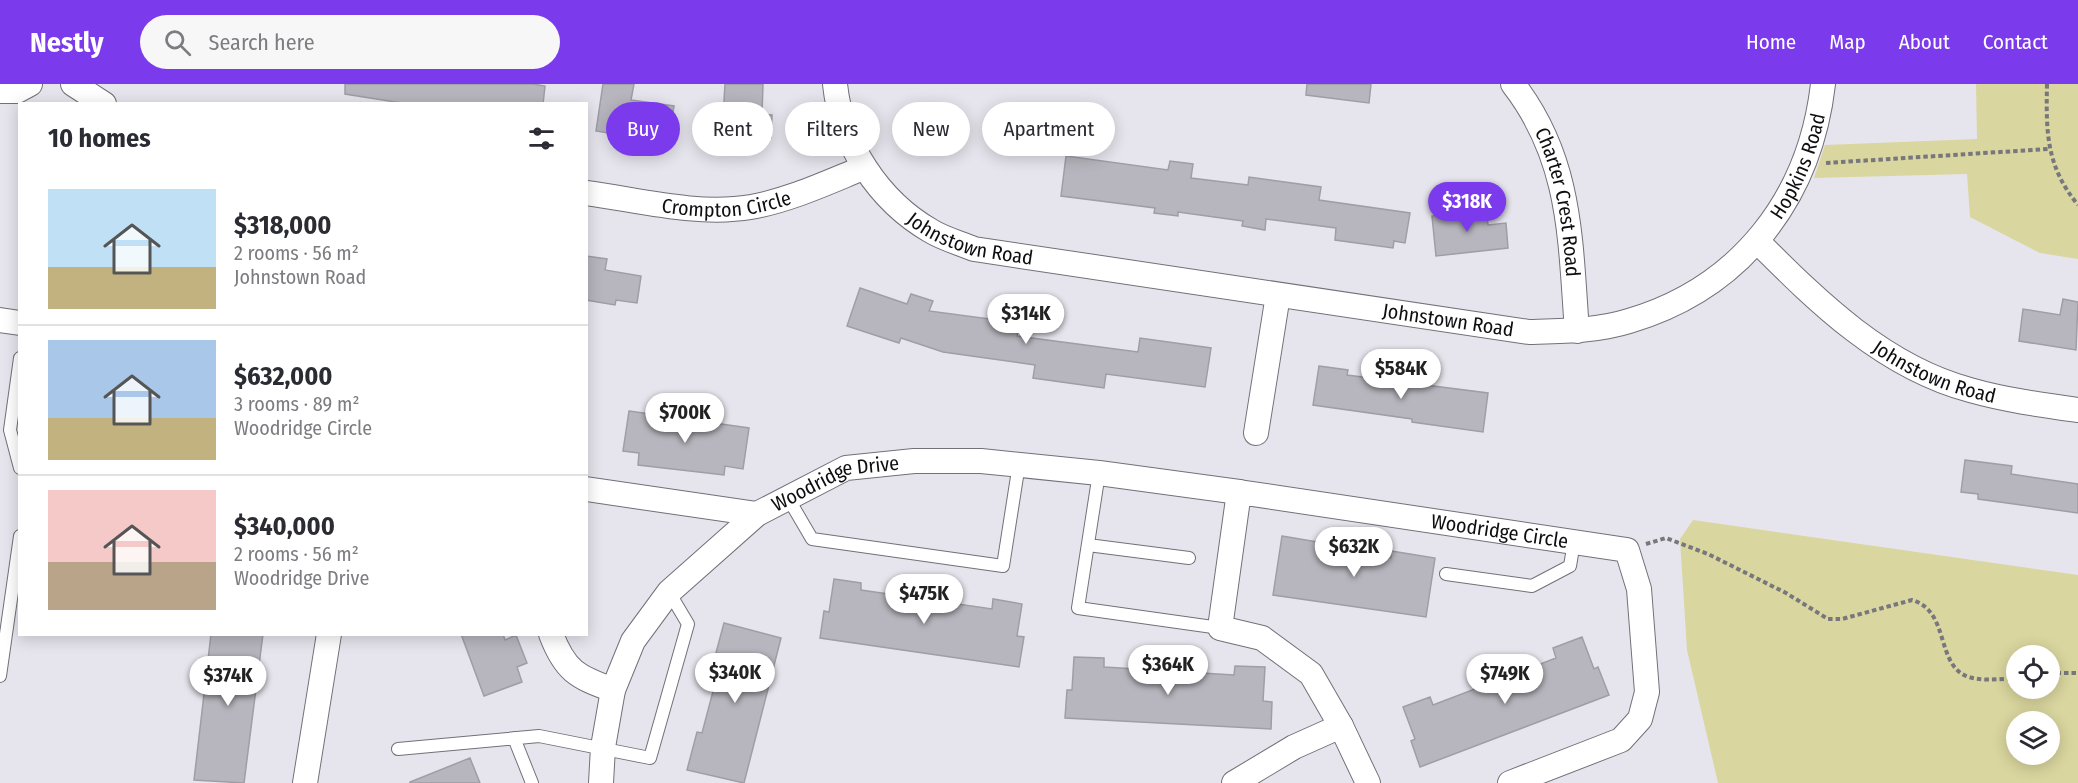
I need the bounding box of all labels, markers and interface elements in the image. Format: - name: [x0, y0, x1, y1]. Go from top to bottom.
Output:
- search box: [140, 15, 560, 69]
- text: Nestly: [30, 26, 104, 59]
- icon: search: [161, 26, 194, 59]
- text: Search here: [209, 29, 315, 56]
- text: Home: [1746, 29, 1796, 55]
- text: Map: [1829, 29, 1866, 55]
- text: About: [1899, 29, 1950, 55]
- text: Contact: [1983, 29, 2048, 55]
- chip: Buy: [606, 102, 680, 156]
- chip: Rent: [692, 102, 773, 156]
- chip: Filters: [785, 102, 880, 156]
- chip: New: [892, 102, 970, 156]
- chip: Apartment: [982, 102, 1115, 156]
- street label: Hopkins Road: [1765, 111, 1830, 224]
- icon: filters: [525, 122, 558, 155]
- text: 10 homes: [48, 123, 151, 154]
- street label: Charter Crest Road: [1530, 124, 1585, 278]
- pin: $318K: [1425, 182, 1509, 233]
- street label: Crompton Circle: [660, 185, 794, 222]
- text: $318K: [1442, 189, 1492, 213]
- street label: Johnstown Road: [902, 207, 1035, 270]
- text: $318,000: [234, 210, 332, 241]
- icon: home: [96, 213, 168, 285]
- text: 2 rooms · 56 m²: [234, 241, 359, 265]
- text: Johnstown Road: [234, 265, 366, 289]
- pin: $314K: [984, 294, 1068, 345]
- street label: Johnstown Road: [1381, 298, 1515, 342]
- text: $314K: [1001, 301, 1051, 325]
- street label: Johnstown Road: [1868, 335, 1998, 408]
- pin: $584K: [1359, 349, 1443, 400]
- text: $584K: [1375, 356, 1427, 380]
- text: $632,000: [234, 361, 333, 392]
- icon: home: [96, 364, 168, 436]
- text: 3 rooms · 89 m²: [234, 392, 359, 416]
- pin: $700K: [643, 393, 727, 444]
- text: $700K: [659, 400, 711, 424]
- text: Woodridge Circle: [234, 416, 372, 440]
- street label: Woodridge Drive: [768, 451, 900, 516]
- street label: Woodridge Circle: [1430, 509, 1570, 553]
- text: $340,000: [234, 511, 335, 542]
- icon: home: [96, 514, 168, 586]
- pin: $632K: [1312, 527, 1396, 578]
- text: $632K: [1329, 534, 1379, 558]
- text: 2 rooms · 56 m²: [234, 542, 359, 566]
- text: Woodridge Drive: [234, 566, 369, 590]
- pin: $475K: [882, 574, 966, 625]
- text: $475K: [899, 581, 949, 605]
- pin: $364K: [1126, 645, 1210, 696]
- map controls: [2006, 645, 2060, 765]
- button: locate: [2006, 645, 2060, 699]
- text: $364K: [1142, 652, 1194, 676]
- pin: $340K: [693, 653, 777, 704]
- pin: $749K: [1463, 654, 1547, 705]
- pin: $374K: [186, 656, 270, 707]
- text: $340K: [709, 660, 761, 684]
- text: $749K: [1480, 661, 1530, 685]
- text: $374K: [203, 663, 253, 687]
- button: layers: [2006, 711, 2060, 765]

